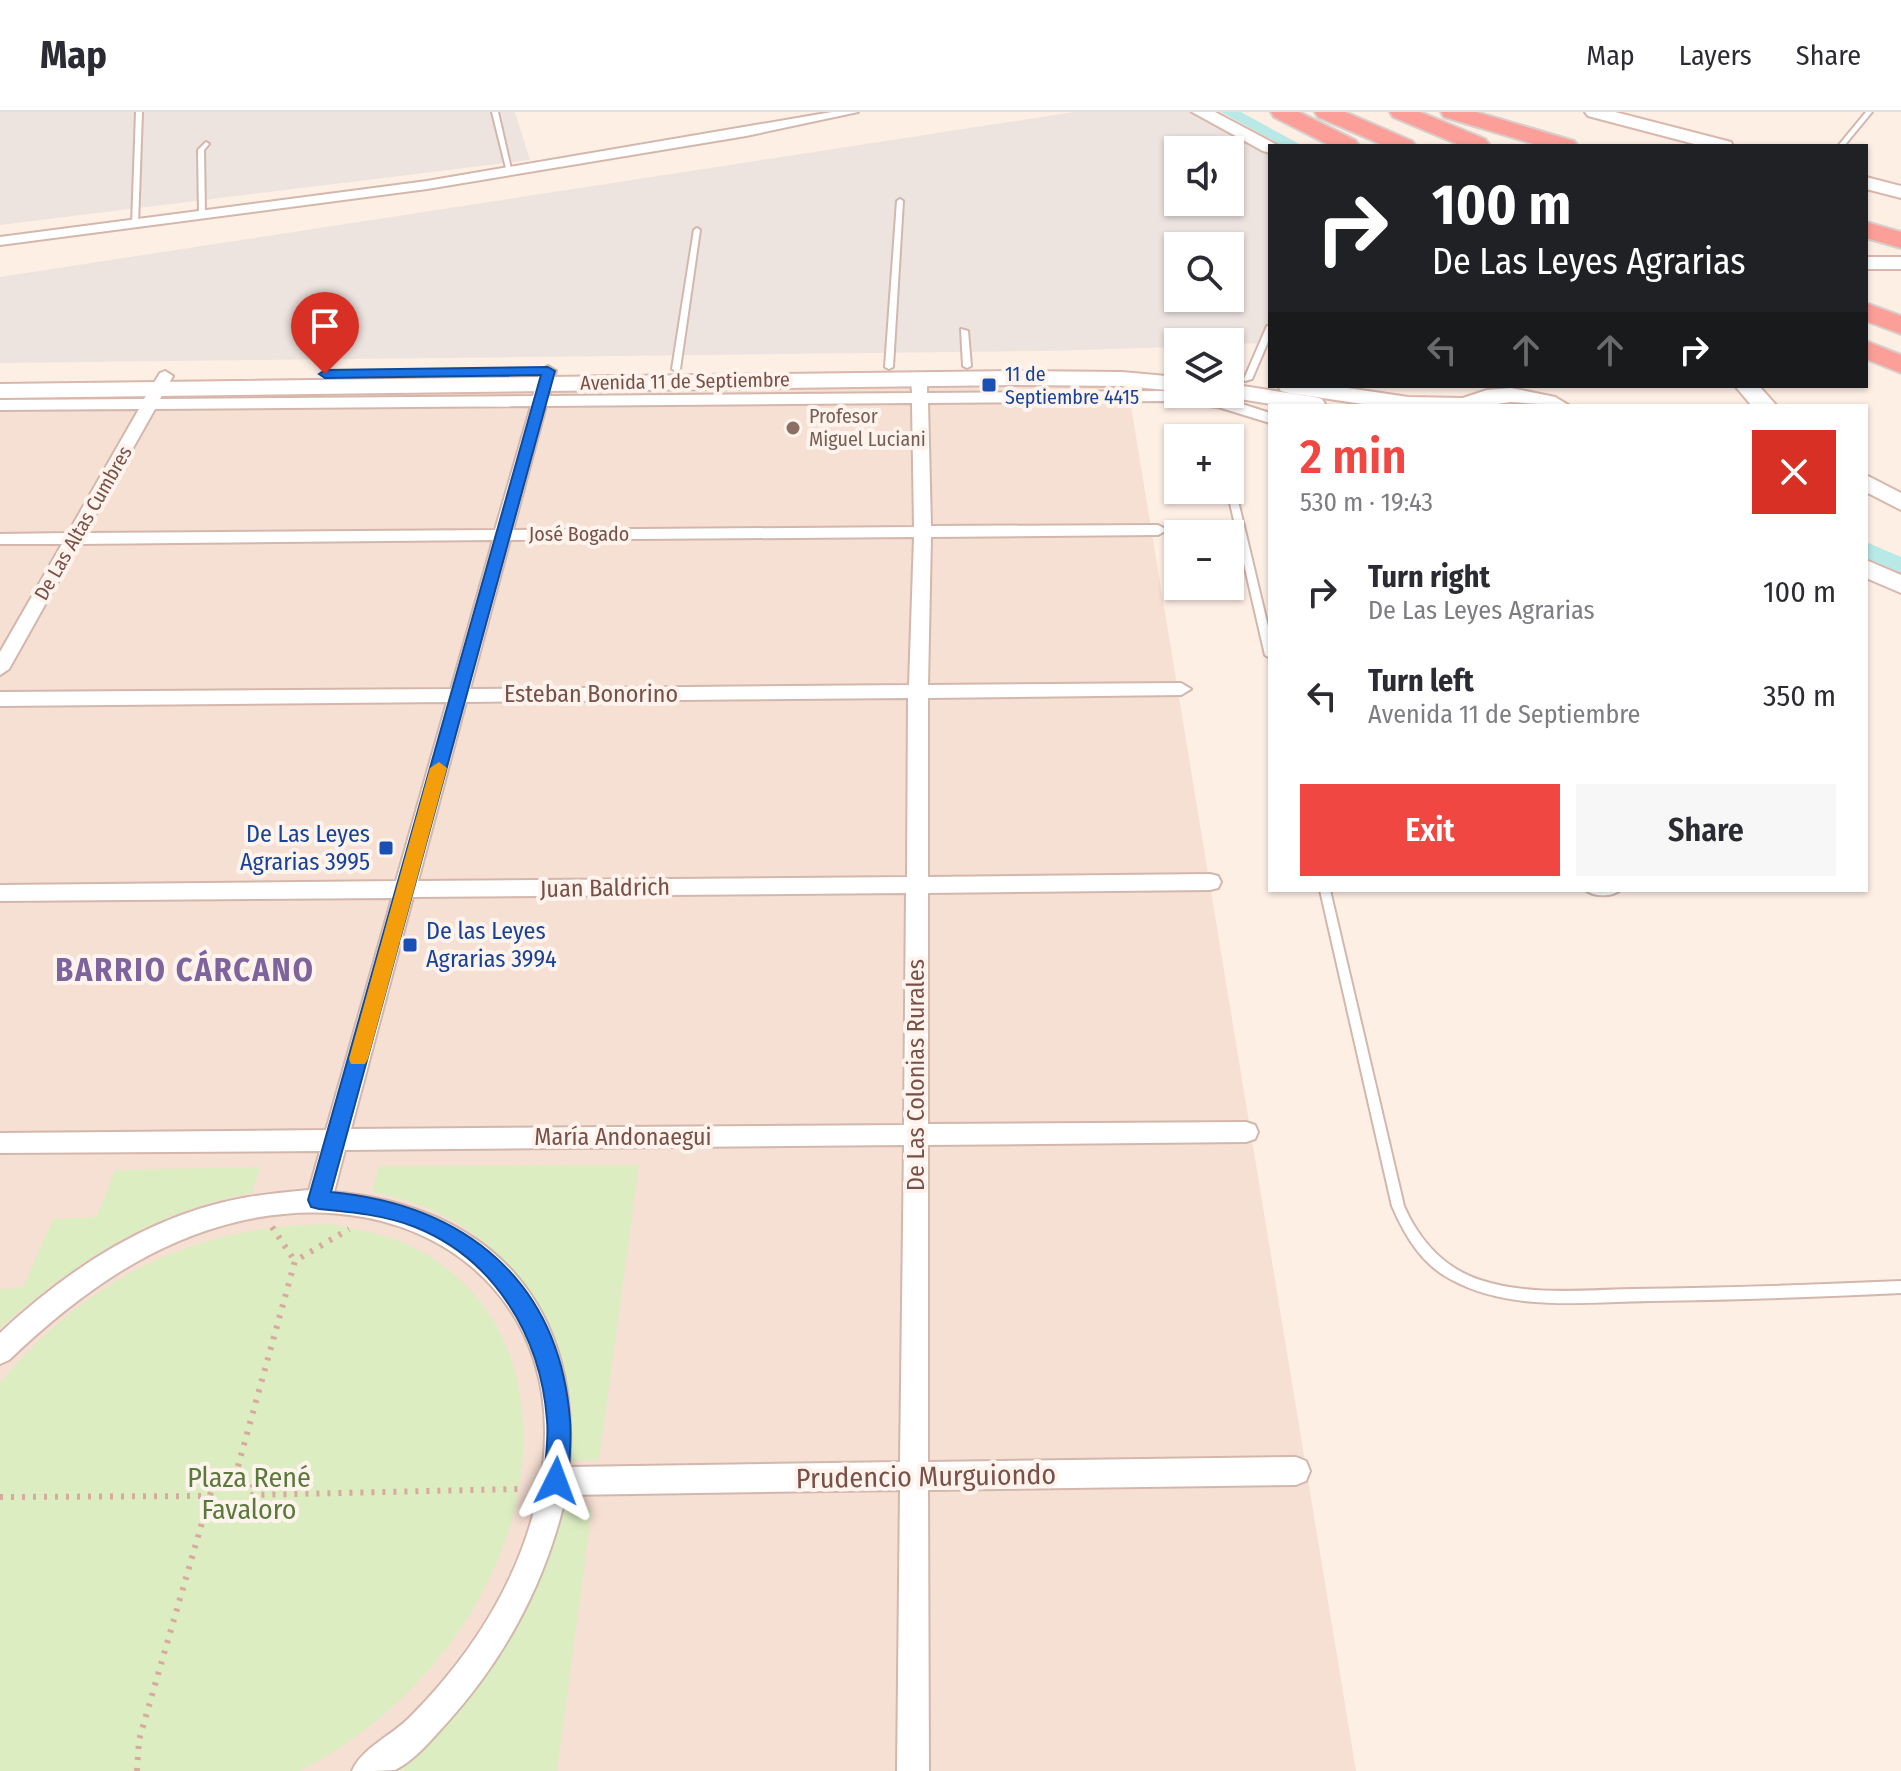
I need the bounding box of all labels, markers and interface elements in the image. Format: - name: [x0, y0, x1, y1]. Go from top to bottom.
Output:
- text: Map: [40, 32, 107, 78]
- text: Map: [1586, 39, 1635, 72]
- text: Layers: [1679, 39, 1752, 72]
- text: Share: [1796, 39, 1861, 72]
- map controls: [1164, 136, 1244, 600]
- button: sound: [1164, 136, 1244, 216]
- text: 100 m: [1432, 172, 1571, 239]
- icon: right: [1300, 176, 1404, 280]
- button: search: [1164, 232, 1244, 312]
- text: De Las Leyes Agrarias: [1432, 240, 1746, 284]
- pin: [291, 292, 359, 374]
- icon: arrive: [303, 304, 347, 348]
- button: layers: [1164, 328, 1244, 408]
- icon: left: [1420, 328, 1464, 372]
- icon: ahead: [1504, 328, 1548, 372]
- icon: ahead: [1588, 328, 1632, 372]
- icon: right: [1672, 328, 1716, 372]
- place label: 11 de Septiembre 4415: [1005, 362, 1139, 409]
- street label: Avenida 11 de Septiembre: [580, 367, 790, 395]
- marker: 11 de Septiembre 4415: [980, 376, 998, 394]
- place label: Profesor Miguel Luciani: [809, 404, 926, 451]
- marker: Profesor Miguel Luciani: [784, 419, 802, 437]
- button: +: [1164, 424, 1244, 504]
- text: 2 min: [1300, 428, 1407, 486]
- button: close: [1752, 430, 1836, 514]
- street label: De Las Altas Cumbres: [29, 442, 137, 604]
- text: 530 m · 19:43: [1300, 487, 1433, 518]
- button: −: [1164, 520, 1244, 600]
- street label: José Bogado: [529, 522, 629, 546]
- text: Turn right: [1368, 559, 1490, 595]
- icon: right: [1300, 570, 1344, 614]
- text: 100 m: [1763, 574, 1836, 610]
- text: De Las Leyes Agrarias: [1368, 595, 1595, 626]
- text: Turn left: [1368, 663, 1474, 699]
- icon: left: [1300, 674, 1344, 718]
- text: 350 m: [1763, 678, 1836, 714]
- street label: Esteban Bonorino: [504, 680, 678, 708]
- text: Avenida 11 de Septiembre: [1368, 699, 1640, 730]
- button: Exit: [1300, 784, 1560, 876]
- button: Share: [1576, 784, 1836, 876]
- place label: De Las Leyes Agrarias 3995: [240, 820, 370, 876]
- marker: De Las Leyes Agrarias 3995: [377, 839, 395, 857]
- street label: Juan Baldrich: [540, 873, 670, 903]
- place label: De las Leyes Agrarias 3994: [426, 917, 557, 973]
- marker: De las Leyes Agrarias 3994: [401, 936, 419, 954]
- district label: BARRIO CÁRCANO: [55, 949, 315, 989]
- street label: De Las Colonias Rurales: [902, 959, 930, 1191]
- street label: María Andonaegui: [534, 1123, 712, 1151]
- position arrow: [514, 1439, 598, 1523]
- street label: Prudencio Murguiondo: [796, 1458, 1056, 1495]
- park label: Plaza René Favaloro: [187, 1461, 311, 1526]

